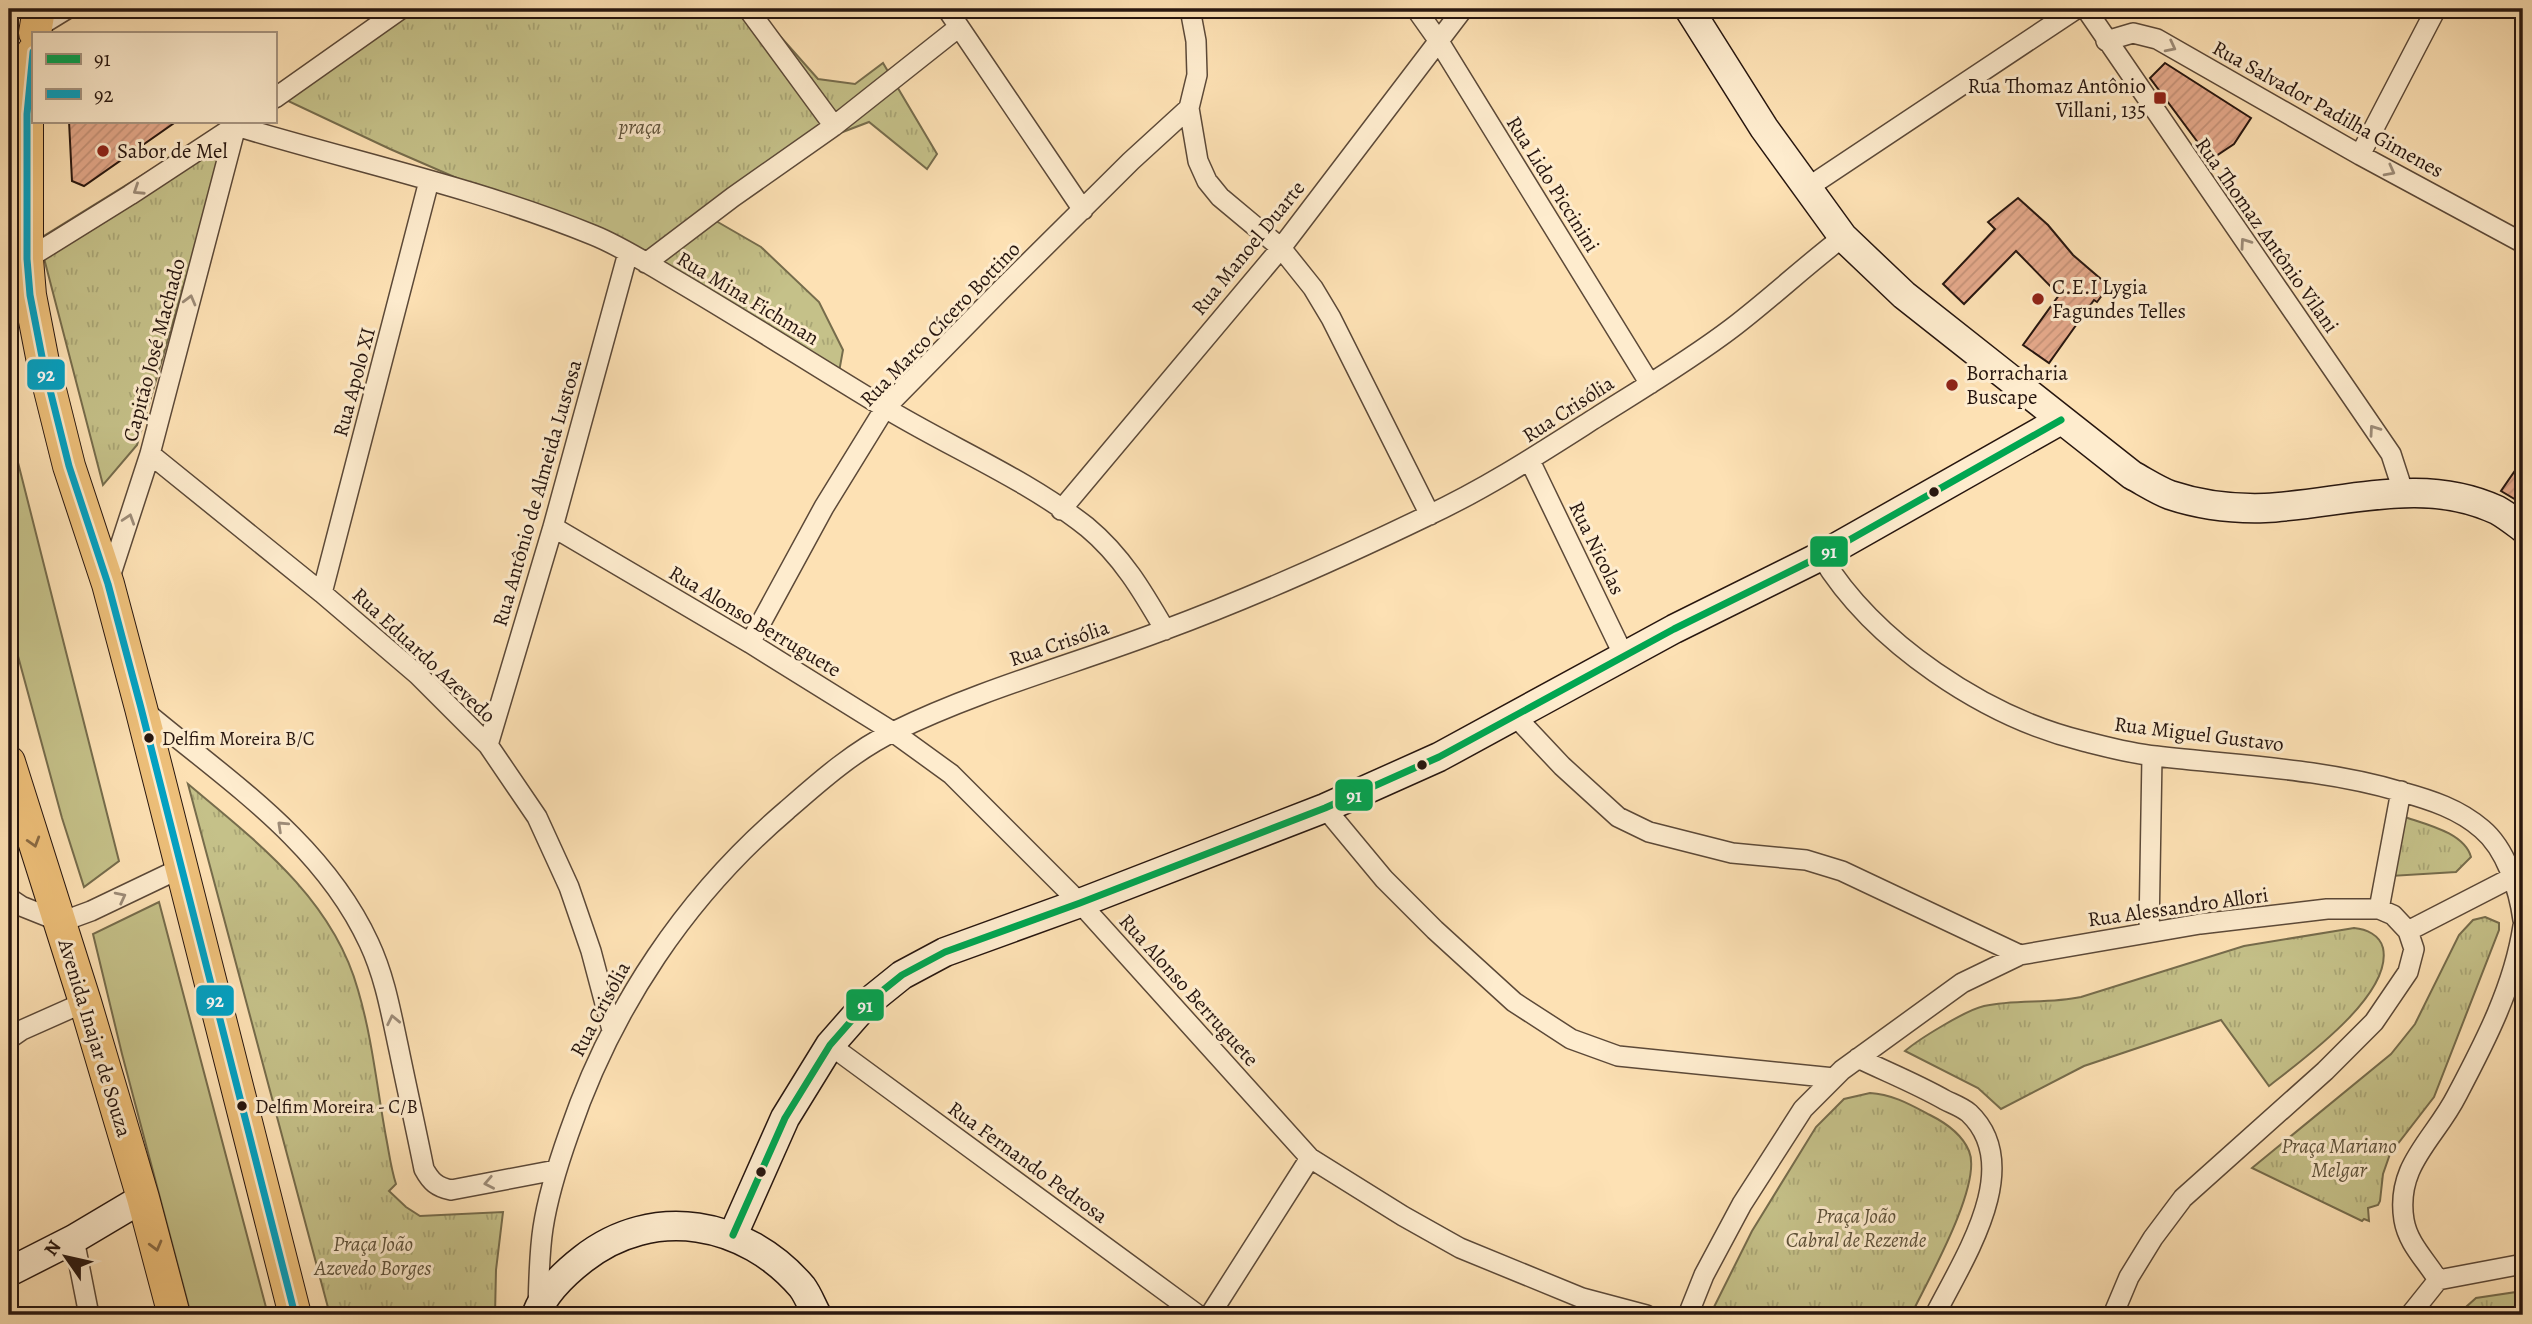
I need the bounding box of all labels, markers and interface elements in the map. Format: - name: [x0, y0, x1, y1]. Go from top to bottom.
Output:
- legend: [32, 32, 276, 122]
- street label: Rua Salvador Padilha Gimenes: [2207, 34, 2449, 184]
- one-way arrow: [2164, 38, 2176, 52]
- text: 91: [94, 45, 111, 73]
- place label: Rua Thomaz Antônio Villani, 135: [1968, 72, 2146, 124]
- text: 92: [94, 81, 114, 109]
- marker: Rua Thomaz Antônio Villani, 135: [2152, 90, 2168, 106]
- street label: Rua Lido Piccinini: [1500, 111, 1606, 257]
- park label: praça: [617, 113, 662, 141]
- street label: Rua Thomaz Antônio Vilani: [2189, 132, 2345, 338]
- place label: Sabor de Mel: [117, 137, 228, 165]
- marker: Sabor de Mel: [95, 143, 111, 159]
- one-way arrow: [2383, 163, 2395, 176]
- street label: Rua Manoel Duarte: [1185, 175, 1311, 321]
- one-way arrow: [133, 182, 146, 194]
- street label: Rua Marco Cícero Bottino: [854, 235, 1026, 413]
- one-way arrow: [2241, 238, 2253, 251]
- street label: Rua Mina Fichman: [672, 244, 824, 352]
- street label: Capitão José Machado: [116, 255, 192, 445]
- place label: C.E.I Lygia Fagundes Telles: [2052, 273, 2186, 325]
- marker: C.E.I Lygia Fagundes Telles: [2030, 291, 2046, 307]
- one-way arrow: [182, 294, 197, 306]
- street label: Rua Apolo XI: [326, 324, 382, 440]
- street label: Rua Antônio de Almeida Lustosa: [485, 356, 589, 630]
- line badge: 92: [26, 358, 66, 391]
- place label: Borracharia Buscape: [1966, 359, 2068, 411]
- text: 92: [37, 362, 55, 388]
- street label: Rua Crisólia: [1517, 369, 1619, 449]
- marker: Borracharia Buscape: [1944, 377, 1960, 393]
- one-way arrow: [2370, 425, 2382, 438]
- unlabelled marker: [1927, 485, 1941, 499]
- street label: Rua Nicolas: [1562, 497, 1632, 599]
- one-way arrow: [121, 514, 135, 526]
- line badge: 91: [1809, 535, 1849, 568]
- text: 91: [1821, 539, 1837, 565]
- street label: Rua Alonso Berruguete: [664, 558, 846, 684]
- street label: Rua Eduardo Azevedo: [346, 581, 502, 729]
- street label: Rua Crisólia: [1005, 613, 1113, 673]
- street label: Rua Miguel Gustavo: [2113, 710, 2285, 758]
- place label: Delfim Moreira B/C: [162, 726, 315, 752]
- marker: Delfim Moreira B/C: [142, 731, 156, 745]
- unlabelled marker: [1415, 758, 1429, 772]
- line badge: 91: [1334, 778, 1374, 812]
- text: 91: [1346, 783, 1362, 809]
- one-way arrow: [277, 822, 290, 835]
- one-way arrow: [25, 836, 40, 848]
- street label: Rua Alessandro Allori: [2086, 880, 2270, 934]
- one-way arrow: [114, 891, 126, 905]
- street label: Rua Alonso Berruguete: [1113, 908, 1265, 1072]
- street label: Avenida Inajar de Souza: [51, 935, 139, 1141]
- street label: Rua Crisólia: [563, 956, 637, 1061]
- line badge: 92: [195, 984, 235, 1017]
- text: 92: [206, 988, 224, 1014]
- line badge: 91: [845, 988, 885, 1022]
- text: 91: [857, 993, 873, 1019]
- one-way arrow: [386, 1014, 401, 1026]
- place label: Delfim Moreira - C/B: [255, 1094, 418, 1120]
- street label: Rua Fernando Pedrosa: [942, 1094, 1114, 1230]
- marker: Delfim Moreira - C/B: [235, 1099, 249, 1113]
- park label: Praça Mariano Melgar: [2281, 1132, 2397, 1184]
- unlabelled marker: [754, 1165, 768, 1179]
- one-way arrow: [483, 1175, 495, 1190]
- park label: Praça João Cabral de Rezende: [1786, 1202, 1927, 1254]
- north arrow: [32, 1222, 102, 1292]
- park label: Praça João Azevedo Borges: [314, 1230, 431, 1282]
- text: N: [38, 1235, 67, 1261]
- one-way arrow: [147, 1240, 162, 1252]

